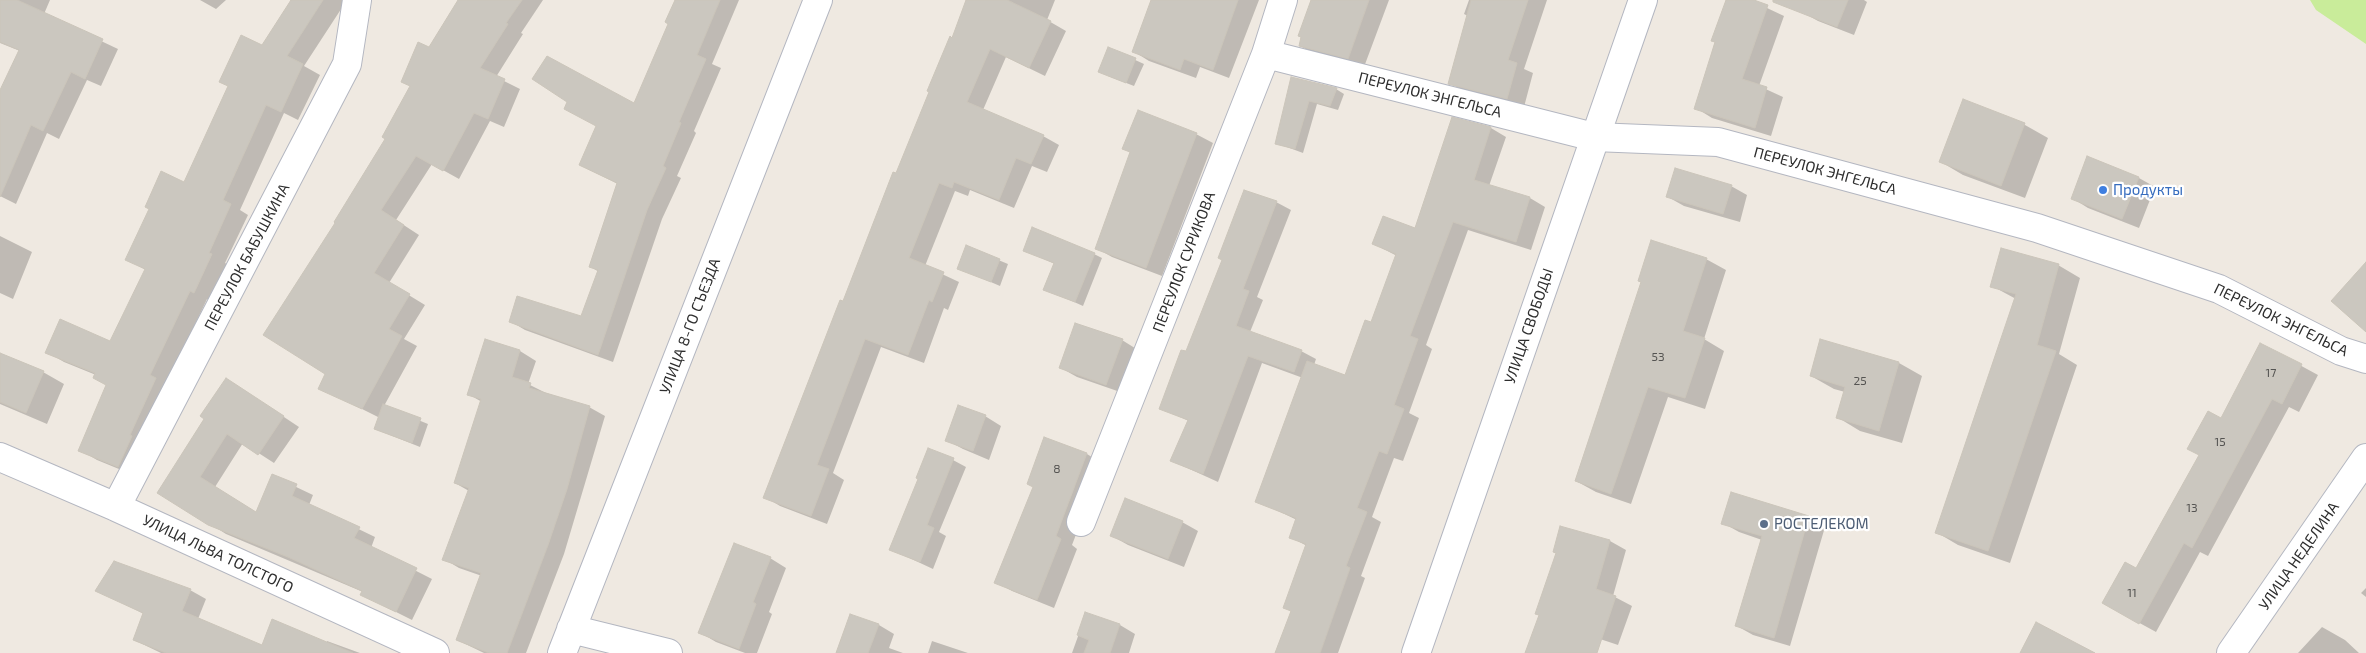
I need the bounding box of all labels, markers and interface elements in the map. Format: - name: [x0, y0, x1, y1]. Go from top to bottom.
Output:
- street label: ПЕРЕУЛОК ЭНГЕЛЬСА: [1357, 68, 1503, 122]
- street label: ПЕРЕУЛОК ЭНГЕЛЬСА: [1752, 143, 1898, 199]
- street label: ПЕРЕУЛОК БАБУШКИНА: [201, 180, 293, 334]
- place label: Продукты: [2113, 181, 2183, 199]
- marker: Продукты: [2097, 184, 2109, 196]
- street label: ПЕРЕУЛОК СУРИКОВА: [1149, 189, 1219, 335]
- street label: УЛИЦА 8-ГО СЪЕЗДА: [656, 256, 724, 396]
- street label: УЛИЦА СВОБОДЫ: [1501, 266, 1557, 386]
- street label: ПЕРЕУЛОК ЭНГЕЛЬСА: [2211, 280, 2351, 360]
- house number: 53: [1651, 350, 1665, 364]
- house number: 17: [2266, 366, 2276, 380]
- house number: 25: [1853, 374, 1867, 388]
- house number: 15: [2214, 435, 2226, 449]
- house number: 8: [1053, 462, 1061, 476]
- street label: УЛИЦА НЕДЕЛИНА: [2255, 499, 2343, 613]
- house number: 13: [2186, 501, 2198, 515]
- street label: УЛИЦА ЛЬВА ТОЛСТОГО: [140, 511, 296, 597]
- place label: РОСТЕЛЕКОМ: [1774, 515, 1869, 533]
- marker: РОСТЕЛЕКОМ: [1758, 518, 1770, 530]
- house number: 11: [2127, 586, 2137, 600]

